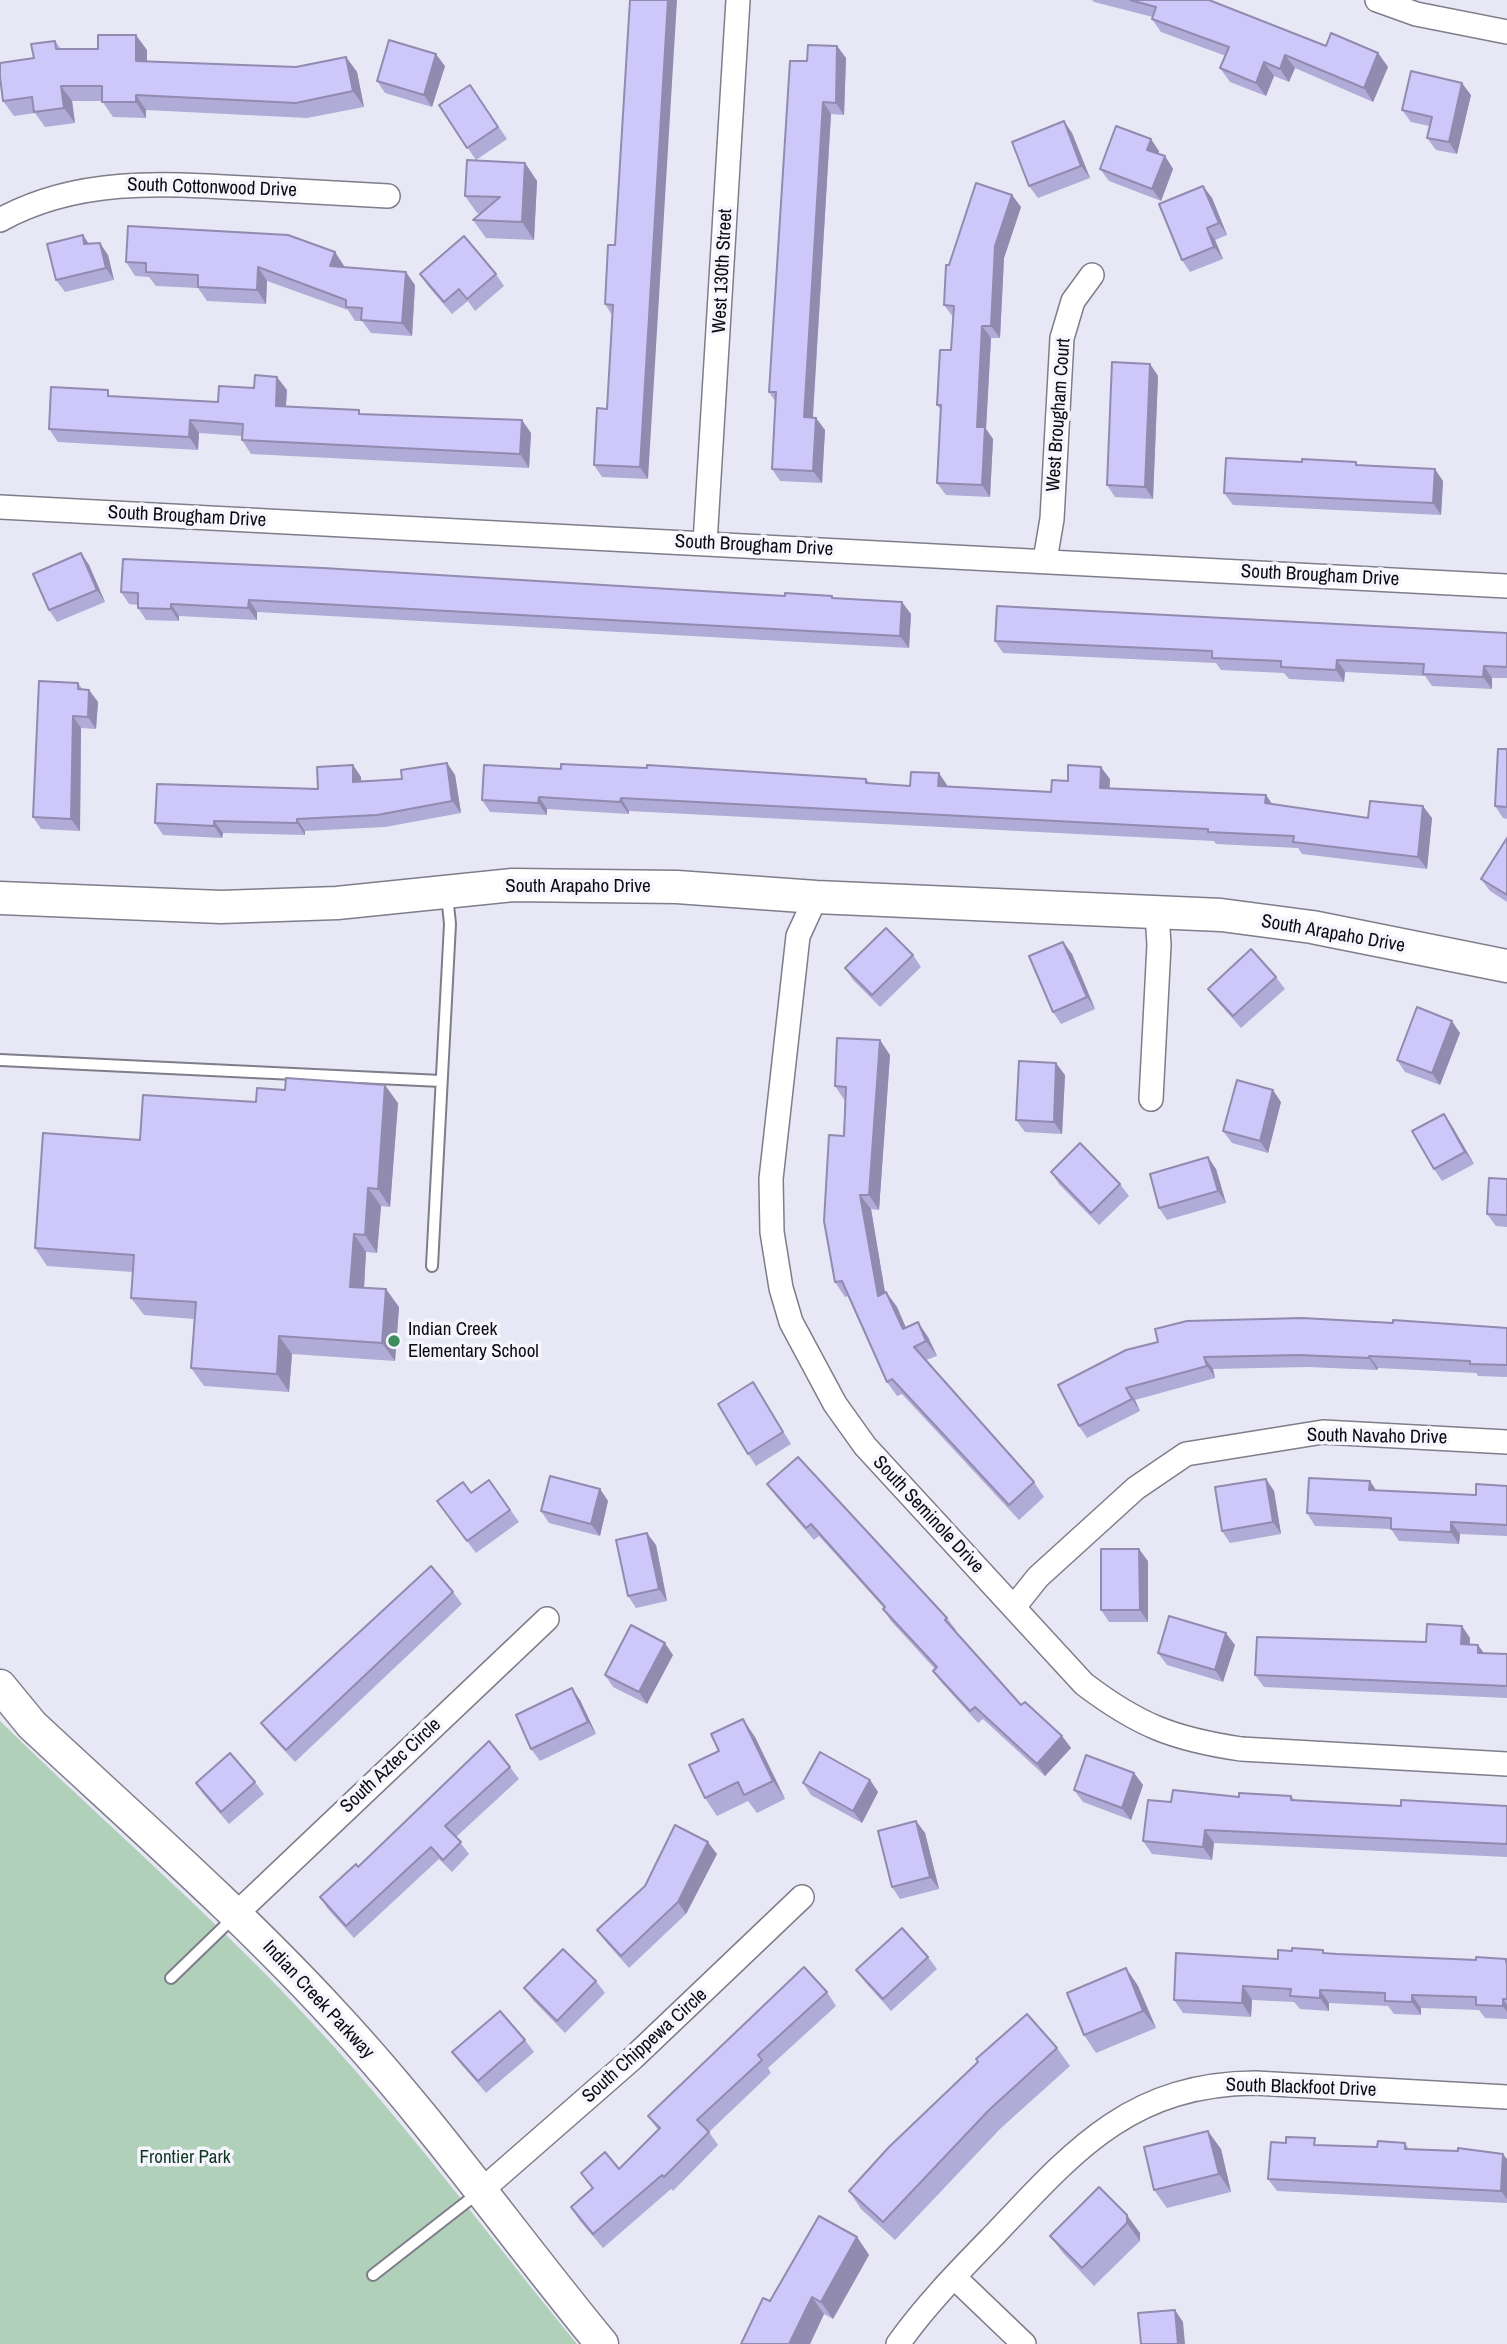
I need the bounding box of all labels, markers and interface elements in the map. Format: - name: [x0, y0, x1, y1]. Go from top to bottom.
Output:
- street label: South Cottonwood Drive: [127, 174, 297, 202]
- street label: West 130th Street: [708, 208, 738, 334]
- street label: West Brougham Court: [1042, 337, 1076, 493]
- street label: South Brougham Drive: [107, 501, 267, 533]
- street label: South Brougham Drive: [674, 530, 834, 562]
- street label: South Brougham Drive: [1240, 560, 1400, 592]
- street label: South Arapaho Drive: [505, 876, 651, 898]
- street label: South Arapaho Drive: [1259, 910, 1407, 958]
- place label: Indian Creek Elementary School: [408, 1319, 539, 1363]
- marker: Indian Creek Elementary School: [386, 1333, 402, 1349]
- street label: South Navaho Drive: [1307, 1424, 1447, 1450]
- street label: South Seminole Drive: [868, 1451, 988, 1579]
- street label: South Aztec Circle: [336, 1714, 446, 1818]
- street label: Indian Creek Parkway: [257, 1936, 379, 2064]
- street label: South Chippewa Circle: [578, 1984, 712, 2108]
- street label: South Blackfoot Drive: [1225, 2074, 1377, 2102]
- park label: Frontier Park: [140, 2147, 230, 2169]

